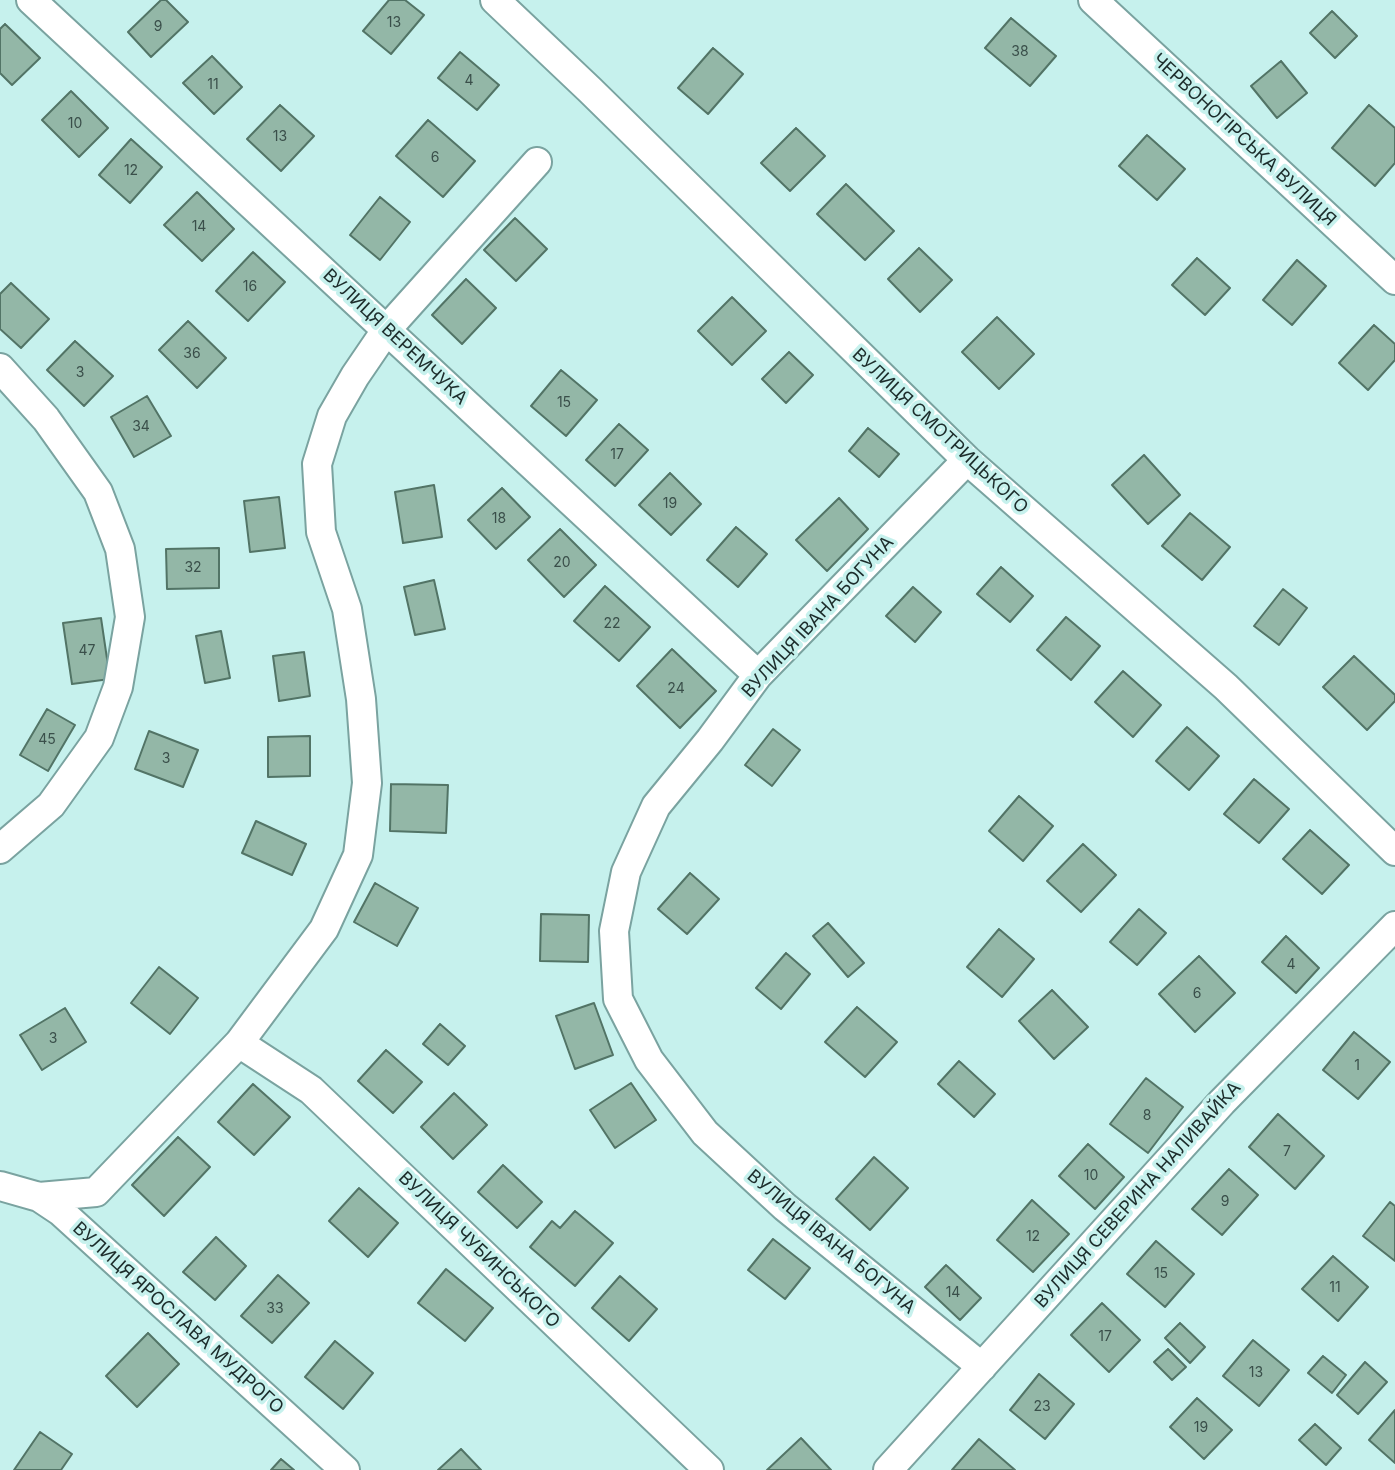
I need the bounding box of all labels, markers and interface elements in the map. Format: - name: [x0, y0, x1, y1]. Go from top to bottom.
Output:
- house number: 13: [387, 15, 401, 31]
- house number: 9: [154, 19, 162, 35]
- house number: 38: [1011, 44, 1029, 60]
- street label: ЧЕРВОНОГІРСЬКА ВУЛИЦЯ: [1148, 49, 1340, 231]
- house number: 4: [464, 73, 474, 89]
- house number: 11: [207, 77, 219, 93]
- house number: 10: [68, 116, 82, 132]
- house number: 13: [273, 129, 287, 145]
- house number: 6: [431, 150, 439, 166]
- house number: 12: [124, 163, 138, 179]
- house number: 14: [192, 219, 206, 235]
- street label: ВУЛИЦЯ ВЕРЕМЧУКА: [318, 265, 472, 409]
- house number: 16: [243, 279, 257, 295]
- street label: ВУЛИЦЯ СМОТРИЦЬКОГО: [848, 344, 1032, 518]
- house number: 36: [183, 346, 201, 362]
- house number: 3: [76, 365, 84, 381]
- house number: 15: [557, 395, 571, 411]
- house number: 34: [132, 419, 150, 435]
- house number: 17: [610, 447, 624, 463]
- house number: 19: [663, 496, 677, 512]
- house number: 18: [492, 511, 506, 527]
- street label: ВУЛИЦЯ ІВАНА БОГУНА: [738, 532, 898, 702]
- house number: 20: [553, 555, 571, 571]
- house number: 32: [184, 560, 202, 576]
- house number: 22: [603, 616, 621, 632]
- house number: 47: [79, 643, 95, 659]
- house number: 24: [667, 681, 685, 697]
- house number: 45: [38, 732, 56, 748]
- house number: 3: [162, 751, 170, 767]
- house number: 4: [1286, 957, 1296, 973]
- house number: 6: [1193, 986, 1201, 1002]
- house number: 3: [49, 1031, 57, 1047]
- house number: 1: [1354, 1058, 1360, 1074]
- street label: ВУЛИЦЯ СЕВЕРИНА НАЛИВАЙКА: [1031, 1077, 1245, 1313]
- house number: 8: [1143, 1108, 1151, 1124]
- house number: 7: [1283, 1144, 1291, 1160]
- street label: ВУЛИЦЯ ІВАНА БОГУНА: [743, 1165, 919, 1319]
- street label: ВУЛИЦЯ ЧУБИНСЬКОГО: [394, 1167, 564, 1333]
- house number: 10: [1084, 1168, 1098, 1184]
- house number: 9: [1221, 1194, 1229, 1210]
- street label: ВУЛИЦЯ ЯРОСЛАВА МУДРОГО: [68, 1218, 288, 1418]
- house number: 12: [1026, 1229, 1040, 1245]
- house number: 15: [1154, 1266, 1168, 1282]
- house number: 11: [1329, 1280, 1341, 1296]
- house number: 14: [946, 1285, 960, 1301]
- house number: 33: [266, 1301, 284, 1317]
- house number: 17: [1098, 1329, 1112, 1345]
- house number: 13: [1249, 1365, 1263, 1381]
- house number: 23: [1033, 1399, 1051, 1415]
- house number: 19: [1194, 1420, 1208, 1436]

